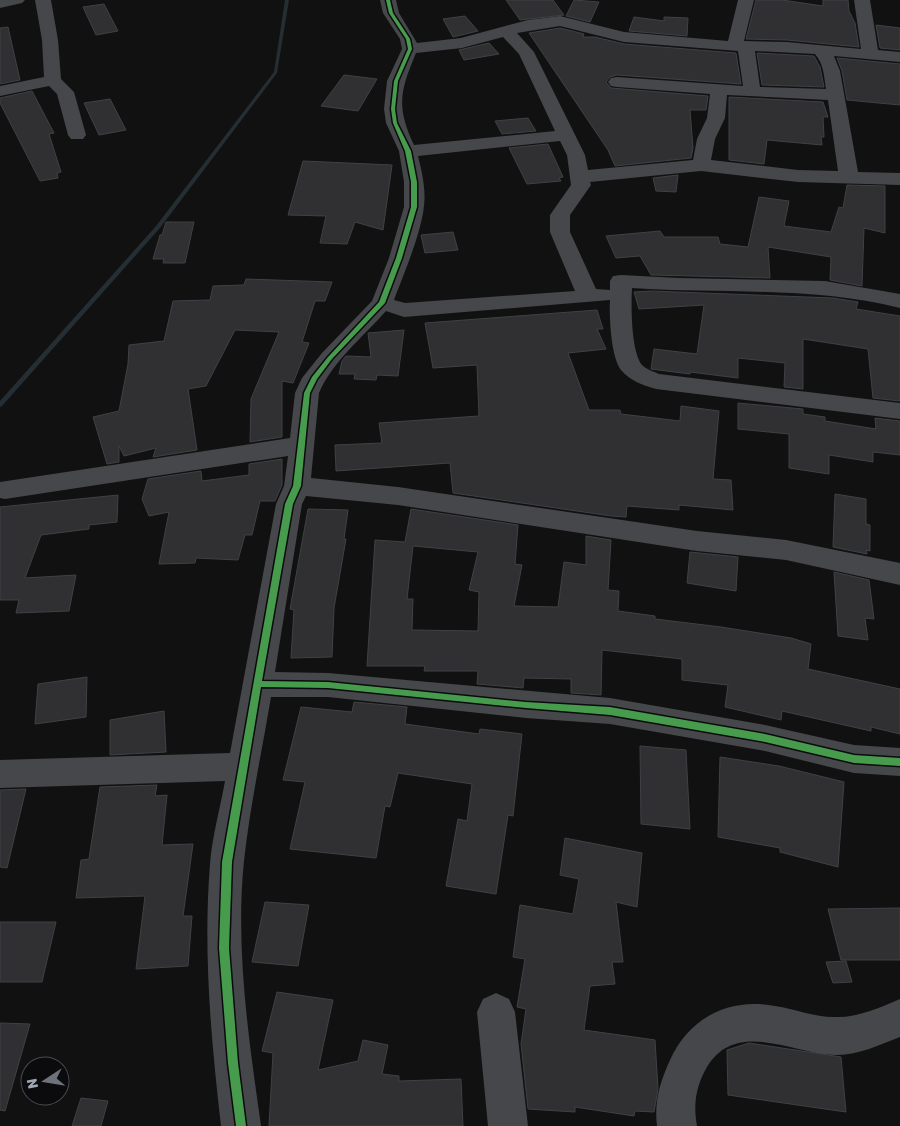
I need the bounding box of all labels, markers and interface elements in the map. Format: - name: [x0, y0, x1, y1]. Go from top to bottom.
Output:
- north arrow: [20, 1056, 70, 1106]
- text: N: [23, 1077, 42, 1090]

